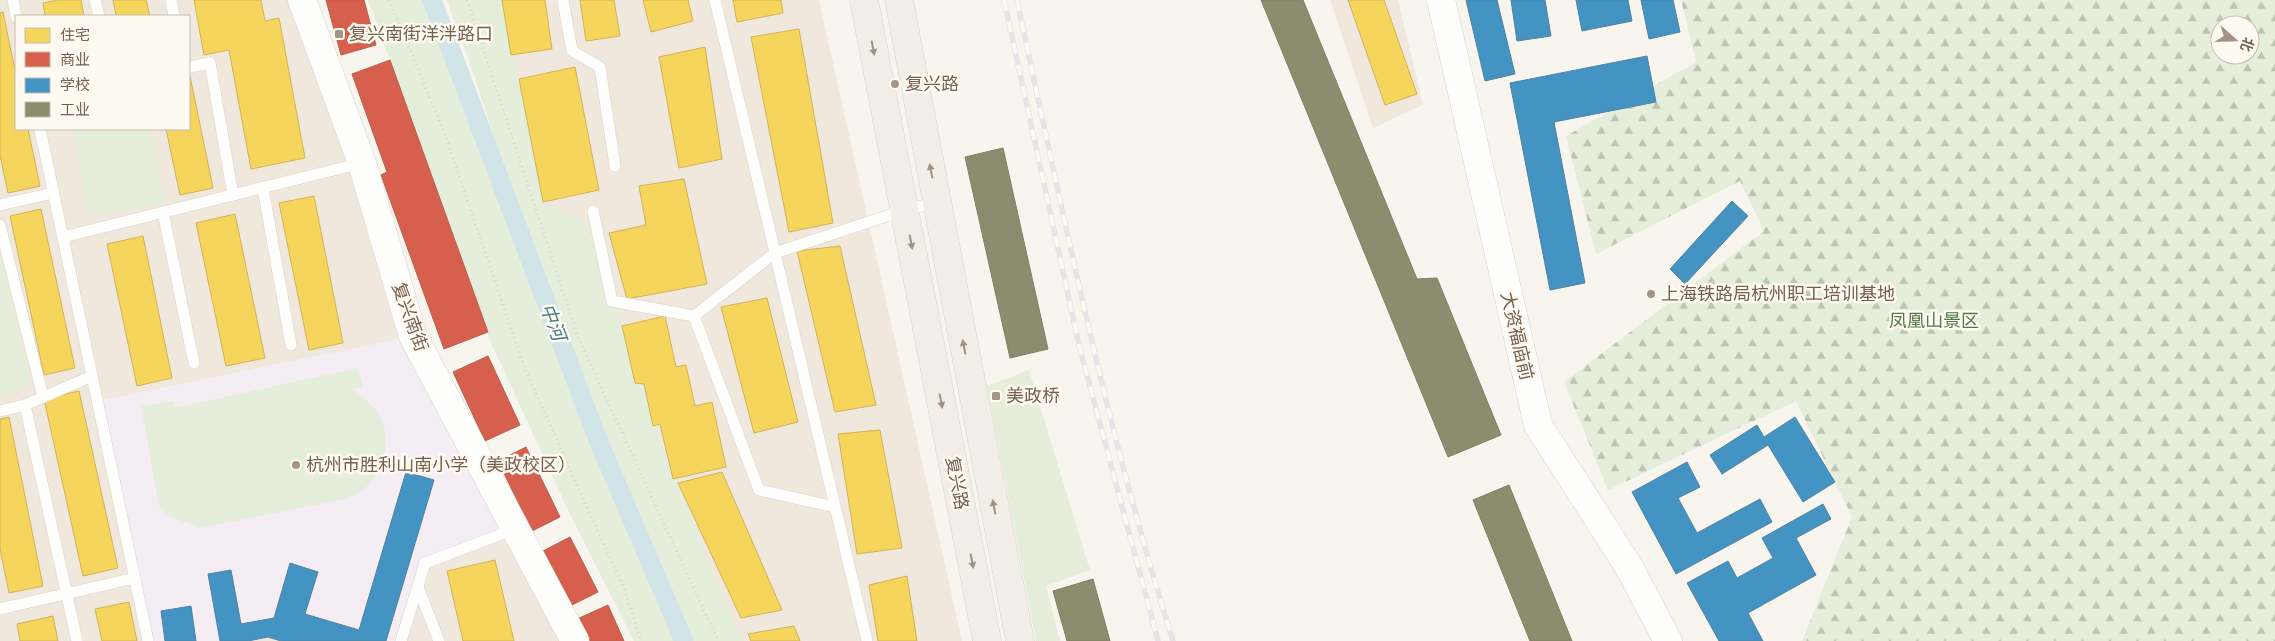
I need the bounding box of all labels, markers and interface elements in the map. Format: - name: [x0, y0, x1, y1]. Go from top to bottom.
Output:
- legend: [15, 15, 190, 130]
- north arrow: [2210, 15, 2260, 65]
- place label: 复兴南街洋泮路口: [349, 21, 493, 47]
- text: 住宅: [60, 24, 90, 46]
- marker: 复兴南街洋泮路口: [333, 28, 345, 40]
- text: 北: [2235, 34, 2259, 54]
- one-way arrow: [869, 40, 877, 55]
- text: 商业: [60, 49, 90, 71]
- place label: 复兴路: [905, 71, 959, 97]
- text: 学校: [60, 74, 90, 96]
- marker: 复兴路: [889, 78, 901, 90]
- text: 工业: [60, 99, 90, 121]
- one-way arrow: [927, 162, 935, 178]
- one-way arrow: [907, 234, 915, 250]
- street label: 复兴南街: [385, 279, 435, 355]
- place label: 上海铁路局杭州职工培训基地: [1661, 281, 1895, 307]
- marker: 上海铁路局杭州职工培训基地: [1645, 288, 1657, 300]
- street label: 大资福庙前: [1494, 289, 1540, 383]
- water label: 中河: [534, 299, 574, 348]
- park label: 凤凰山景区: [1889, 308, 1979, 334]
- one-way arrow: [960, 339, 968, 355]
- place label: 美政桥: [1006, 383, 1060, 409]
- marker: 美政桥: [990, 390, 1002, 402]
- one-way arrow: [938, 394, 946, 410]
- place label: 杭州市胜利山南小学（美政校区）: [306, 452, 576, 478]
- street label: 复兴路: [939, 454, 975, 512]
- marker: 杭州市胜利山南小学（美政校区）: [290, 459, 302, 471]
- one-way arrow: [990, 499, 998, 515]
- one-way arrow: [968, 553, 976, 569]

